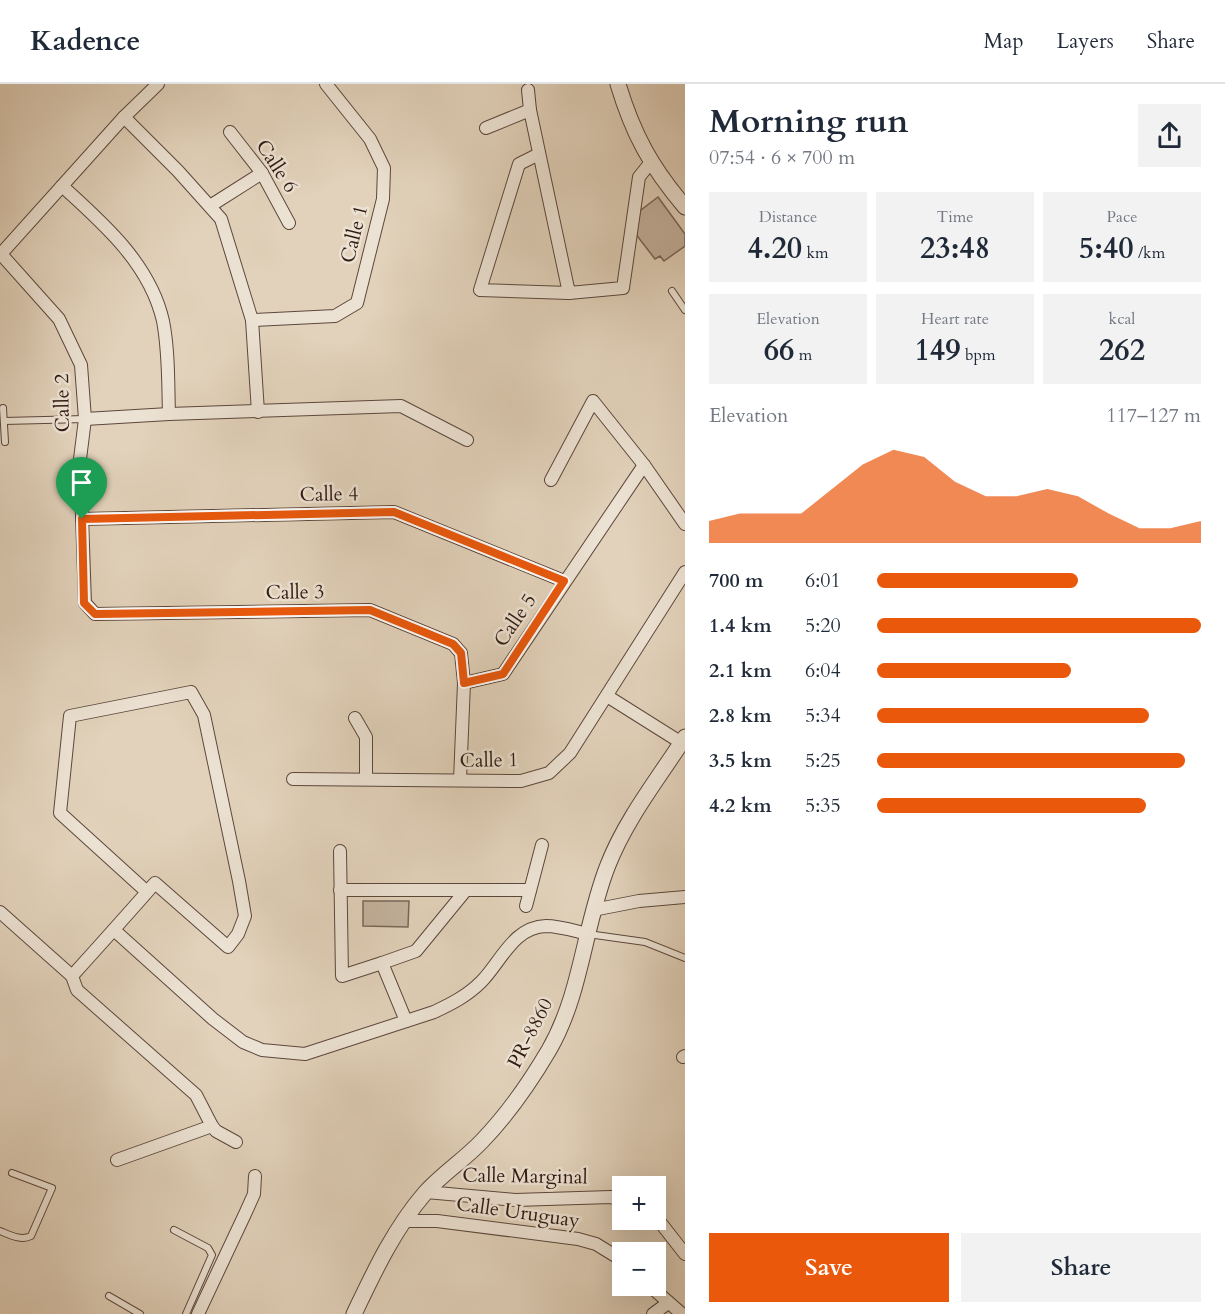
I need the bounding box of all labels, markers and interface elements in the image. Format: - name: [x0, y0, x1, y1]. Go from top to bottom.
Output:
- text: Kadence: [30, 22, 140, 60]
- text: Map: [984, 27, 1024, 56]
- text: Layers: [1057, 27, 1114, 56]
- text: Share: [1147, 27, 1195, 56]
- text: Morning run: [709, 99, 909, 144]
- button: share: [1138, 104, 1201, 167]
- street label: Calle 6: [250, 134, 304, 198]
- text: 07:54 · 6 × 700 m: [709, 144, 855, 171]
- street label: Calle 1: [334, 202, 374, 266]
- text: Distance: [759, 206, 817, 228]
- text: Time: [936, 206, 974, 228]
- text: Pace: [1107, 206, 1137, 228]
- text: 4.20: [747, 228, 802, 269]
- text: 23:48: [920, 228, 990, 269]
- text: 5:40: [1079, 228, 1134, 269]
- text: km: [802, 242, 829, 264]
- text: /km: [1134, 242, 1165, 264]
- text: Elevation: [756, 308, 820, 330]
- text: Heart rate: [921, 308, 989, 330]
- text: kcal: [1109, 308, 1135, 330]
- text: 66: [764, 330, 794, 371]
- text: 149: [914, 330, 961, 371]
- text: 262: [1099, 330, 1145, 371]
- text: m: [794, 344, 812, 366]
- text: bpm: [961, 344, 996, 366]
- street label: Calle 2: [48, 373, 76, 433]
- text: Elevation: [709, 402, 788, 429]
- text: 117–127 m: [1106, 402, 1201, 429]
- pin: [56, 457, 107, 519]
- icon: arrive: [65, 466, 98, 499]
- street label: Calle 4: [299, 480, 359, 508]
- text: 700 m: [709, 567, 764, 594]
- text: 6:01: [805, 567, 841, 594]
- street label: Calle 3: [265, 578, 325, 606]
- street label: Calle 5: [487, 588, 543, 652]
- text: 1.4 km: [709, 612, 772, 639]
- text: 5:20: [805, 612, 841, 639]
- text: 2.1 km: [709, 657, 772, 684]
- text: 6:04: [805, 657, 841, 684]
- text: 2.8 km: [709, 702, 772, 729]
- text: 5:34: [805, 702, 841, 729]
- street label: Calle 1: [459, 746, 519, 774]
- text: 3.5 km: [709, 747, 772, 774]
- text: 5:25: [805, 747, 841, 774]
- text: 4.2 km: [709, 792, 772, 819]
- text: 5:35: [805, 792, 841, 819]
- street label: PR-8860: [501, 993, 559, 1073]
- street label: Calle Marginal: [462, 1161, 588, 1191]
- map controls: [612, 1176, 666, 1296]
- button: +: [612, 1176, 666, 1230]
- street label: Calle Uruguay: [454, 1190, 582, 1234]
- button: Save: [709, 1233, 949, 1302]
- button: Share: [961, 1233, 1201, 1302]
- button: −: [612, 1242, 666, 1296]

